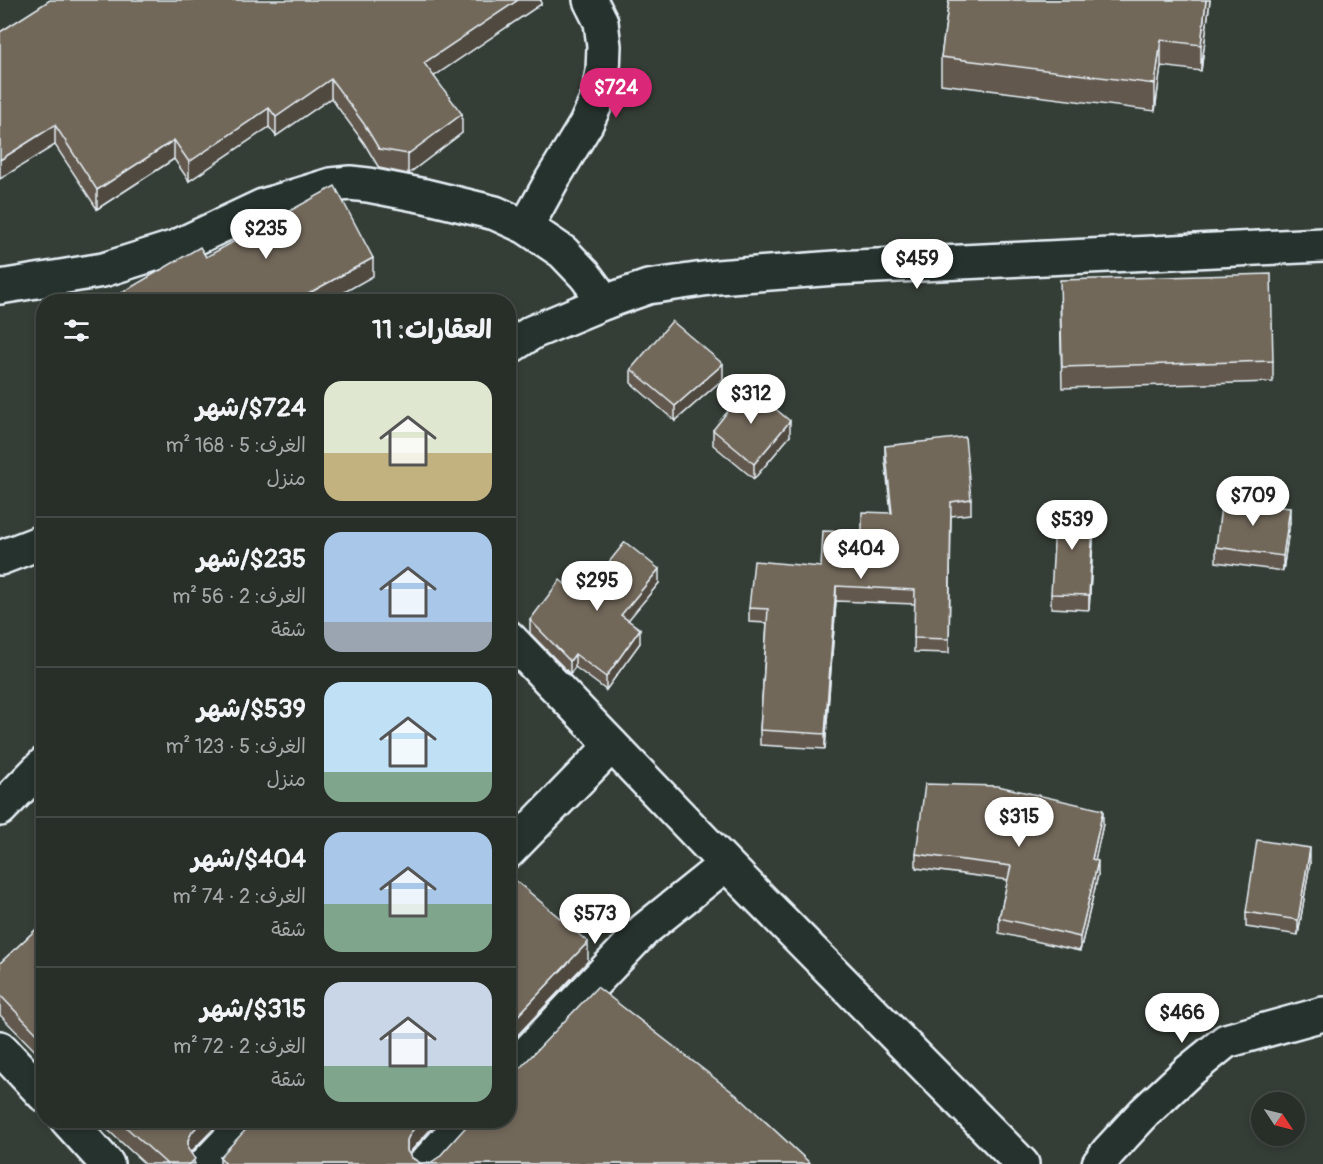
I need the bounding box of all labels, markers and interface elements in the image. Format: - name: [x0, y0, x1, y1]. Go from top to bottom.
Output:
- pin: $724: [580, 68, 652, 119]
- text: $724: [594, 75, 638, 100]
- pin: $235: [230, 209, 302, 260]
- text: $235: [244, 216, 288, 241]
- pin: $459: [881, 239, 953, 290]
- text: $459: [895, 246, 939, 271]
- icon: filters: [60, 314, 93, 347]
- text: العقارات: 11: [372, 314, 492, 346]
- pin: $312: [715, 374, 787, 425]
- text: $312: [731, 381, 772, 406]
- text: $724/شهر: [196, 392, 306, 424]
- icon: home: [372, 405, 444, 477]
- text: الغرف: 5 · 168 m²: [166, 433, 306, 458]
- text: منزل: [267, 466, 306, 491]
- pin: $709: [1217, 476, 1289, 527]
- text: $709: [1230, 483, 1276, 508]
- pin: $539: [1036, 500, 1108, 551]
- text: $539: [1050, 507, 1094, 532]
- pin: $404: [825, 529, 897, 580]
- text: $404: [837, 536, 885, 561]
- text: $235/شهر: [197, 543, 306, 575]
- icon: home: [372, 556, 444, 628]
- pin: $295: [561, 561, 633, 612]
- text: $295: [575, 568, 619, 593]
- text: الغرف: 2 · 56 m²: [172, 584, 306, 609]
- text: شقة: [271, 617, 306, 642]
- text: $539/شهر: [197, 693, 306, 725]
- icon: home: [372, 706, 444, 778]
- text: الغرف: 5 · 123 m²: [166, 734, 306, 759]
- text: منزل: [267, 767, 306, 792]
- pin: $315: [983, 797, 1055, 848]
- text: $315: [999, 804, 1039, 829]
- text: $404/شهر: [191, 843, 306, 875]
- icon: home: [372, 856, 444, 928]
- text: الغرف: 2 · 74 m²: [173, 884, 306, 909]
- pin: $573: [559, 894, 631, 945]
- text: $573: [573, 901, 617, 926]
- text: شقة: [271, 917, 306, 942]
- text: $315/شهر: [201, 993, 306, 1025]
- pin: $466: [1146, 993, 1218, 1044]
- text: $466: [1159, 1000, 1205, 1025]
- icon: home: [372, 1006, 444, 1078]
- text: الغرف: 2 · 72 m²: [173, 1034, 306, 1059]
- text: شقة: [271, 1067, 306, 1092]
- north arrow: [1251, 1092, 1305, 1146]
- map controls: [1251, 1092, 1305, 1146]

